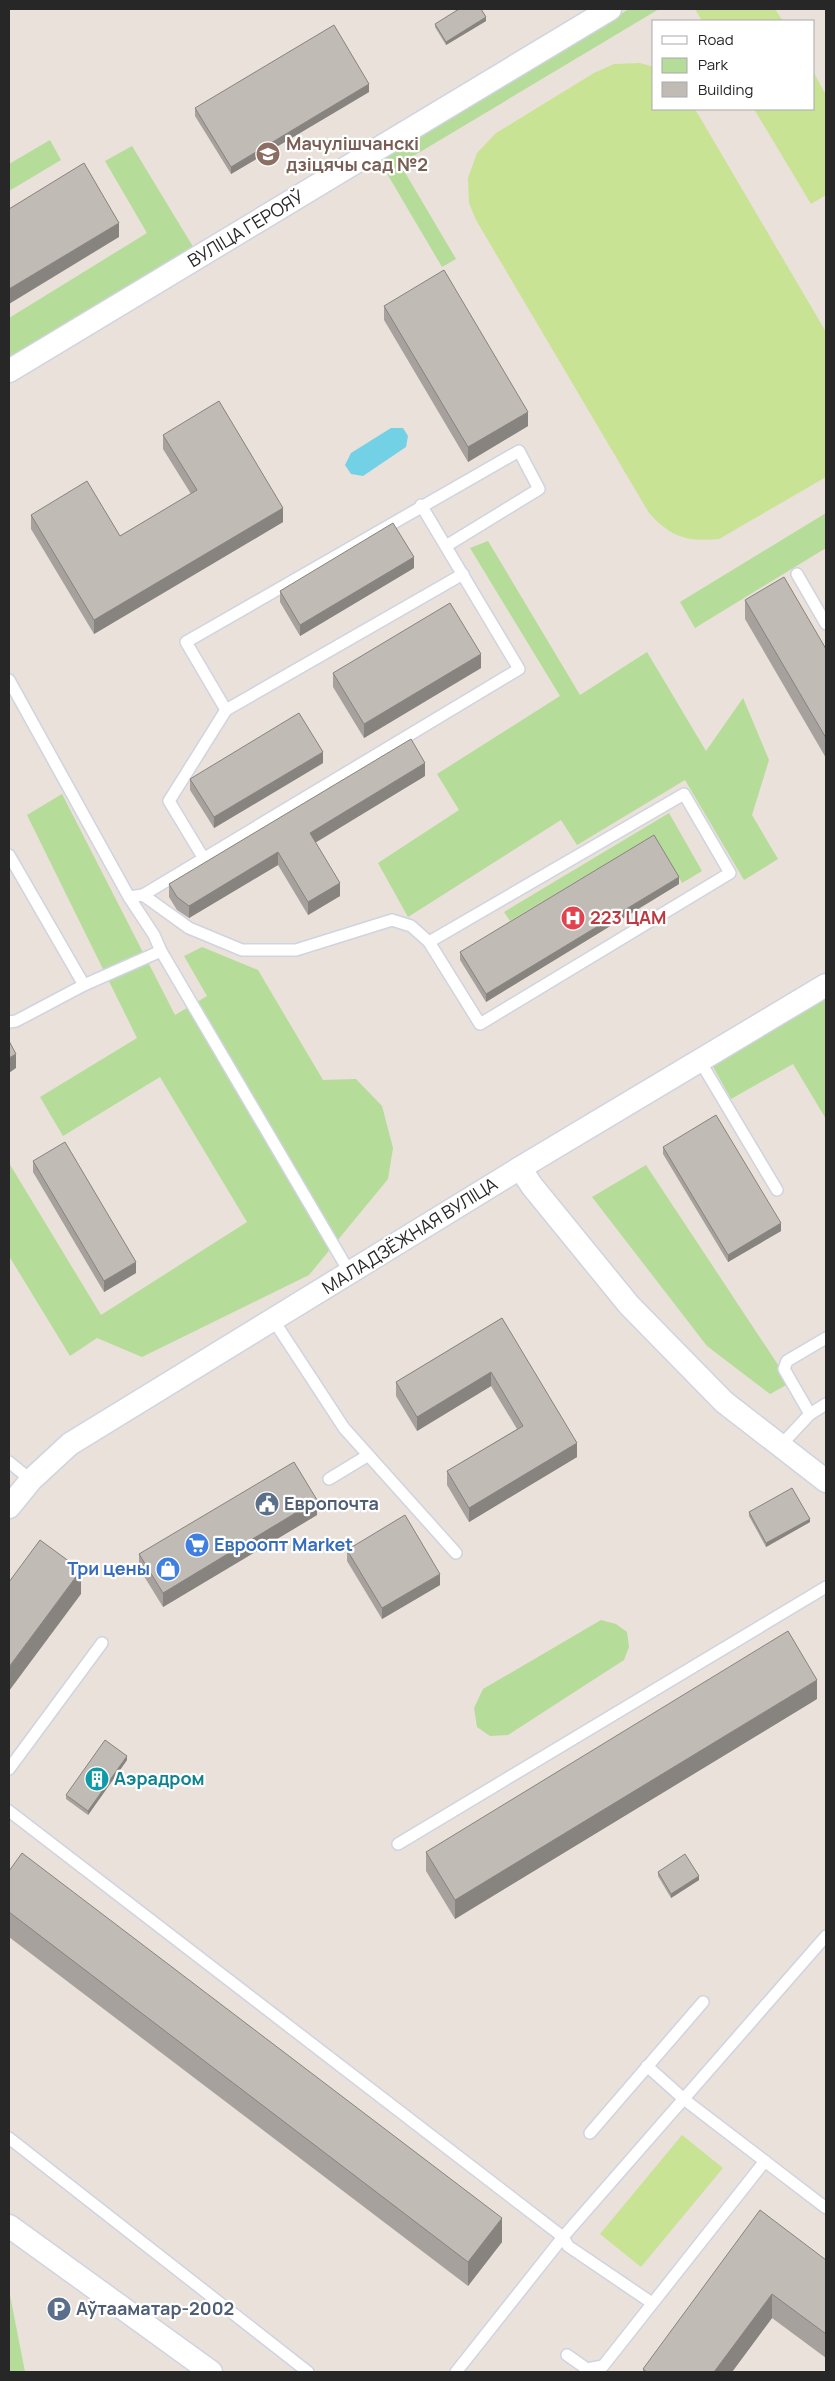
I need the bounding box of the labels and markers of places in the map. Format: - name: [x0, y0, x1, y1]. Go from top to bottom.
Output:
- place label: Мачулішчанскі дзіцячы сад №2: [286, 131, 428, 176]
- school or university icon: Мачулішчанскі дзіцячы сад №2: [255, 141, 281, 167]
- hospital icon: 223 ЦAM: [560, 905, 586, 931]
- place label: 223 ЦAM: [590, 905, 666, 929]
- public building icon: Европочта: [254, 1491, 280, 1517]
- place label: Европочта: [284, 1491, 379, 1515]
- supermarket icon: Евроопт Market: [184, 1532, 210, 1558]
- place label: Евроопт Market: [214, 1532, 353, 1556]
- place label: Три цены: [67, 1556, 150, 1580]
- shop icon: Три цены: [155, 1556, 181, 1582]
- building icon: Аэрадром: [84, 1766, 110, 1792]
- place label: Аэрадром: [114, 1766, 205, 1790]
- parking icon: Аўтааматар-2002: [46, 2296, 72, 2322]
- place label: Аўтааматар-2002: [76, 2296, 234, 2320]

